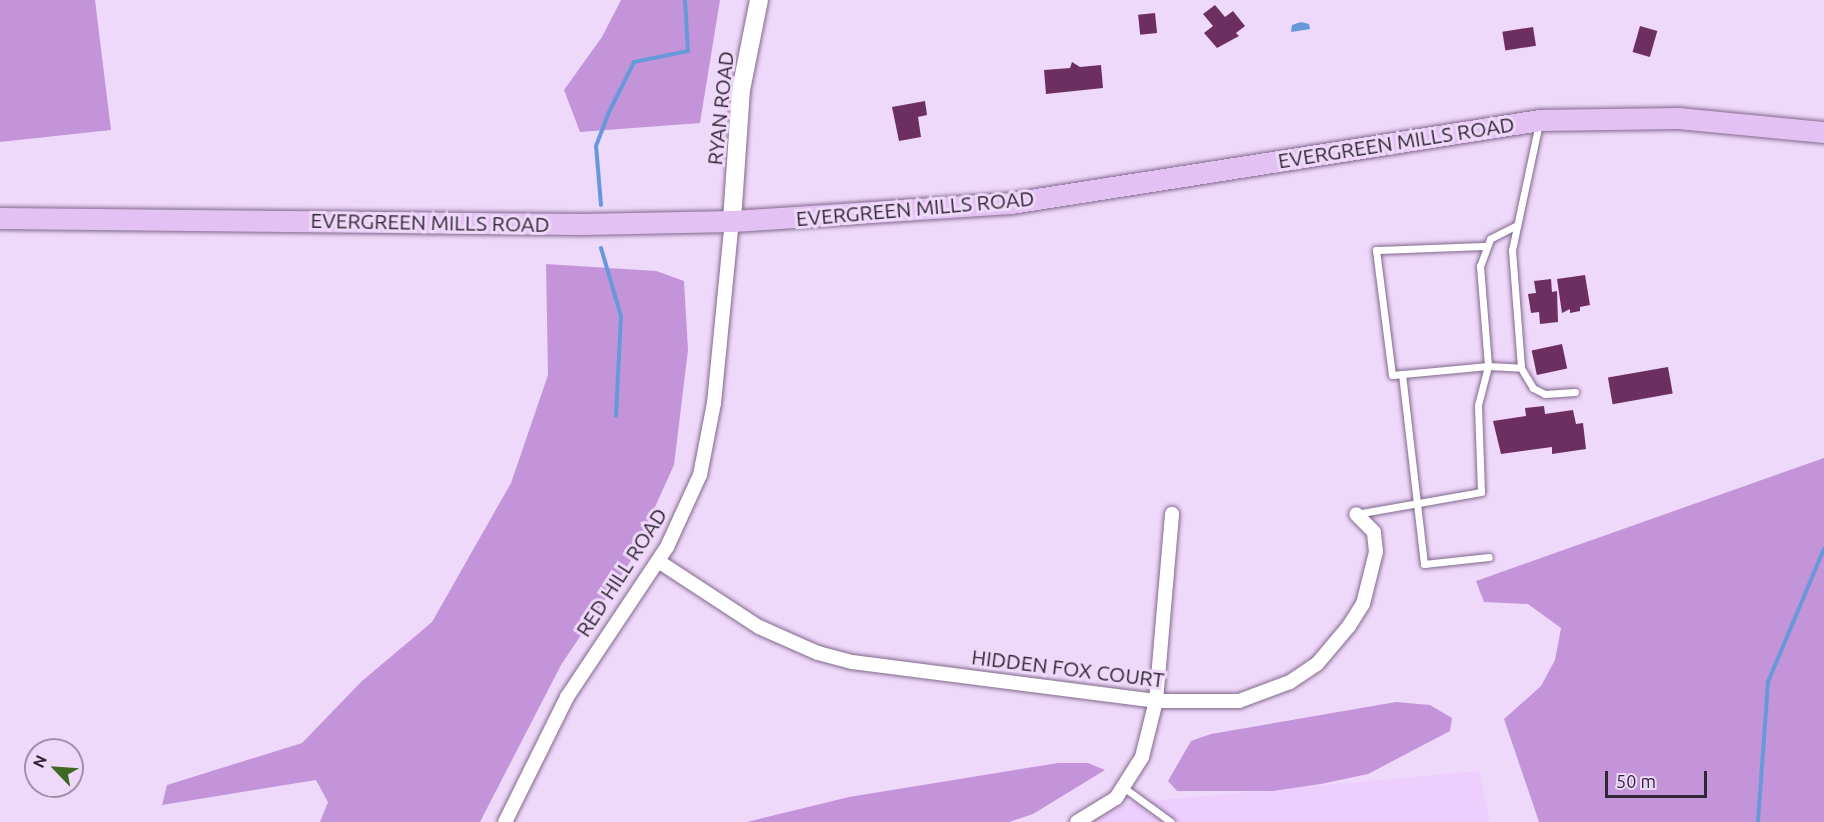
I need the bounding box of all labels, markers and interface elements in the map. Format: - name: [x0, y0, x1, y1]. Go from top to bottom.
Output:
- street label: RYAN ROAD: [701, 50, 739, 166]
- street label: EVERGREEN MILLS ROAD: [1276, 111, 1516, 173]
- street label: EVERGREEN MILLS ROAD: [795, 185, 1035, 231]
- street label: EVERGREEN MILLS ROAD: [310, 207, 550, 237]
- street label: RED HILL ROAD: [570, 503, 672, 641]
- street label: HIDDEN FOX COURT: [970, 644, 1166, 692]
- north arrow: [24, 738, 84, 798]
- text: N: [29, 752, 50, 770]
- scale bar: [1608, 759, 1710, 797]
- text: 50 m: [1616, 771, 1656, 791]

